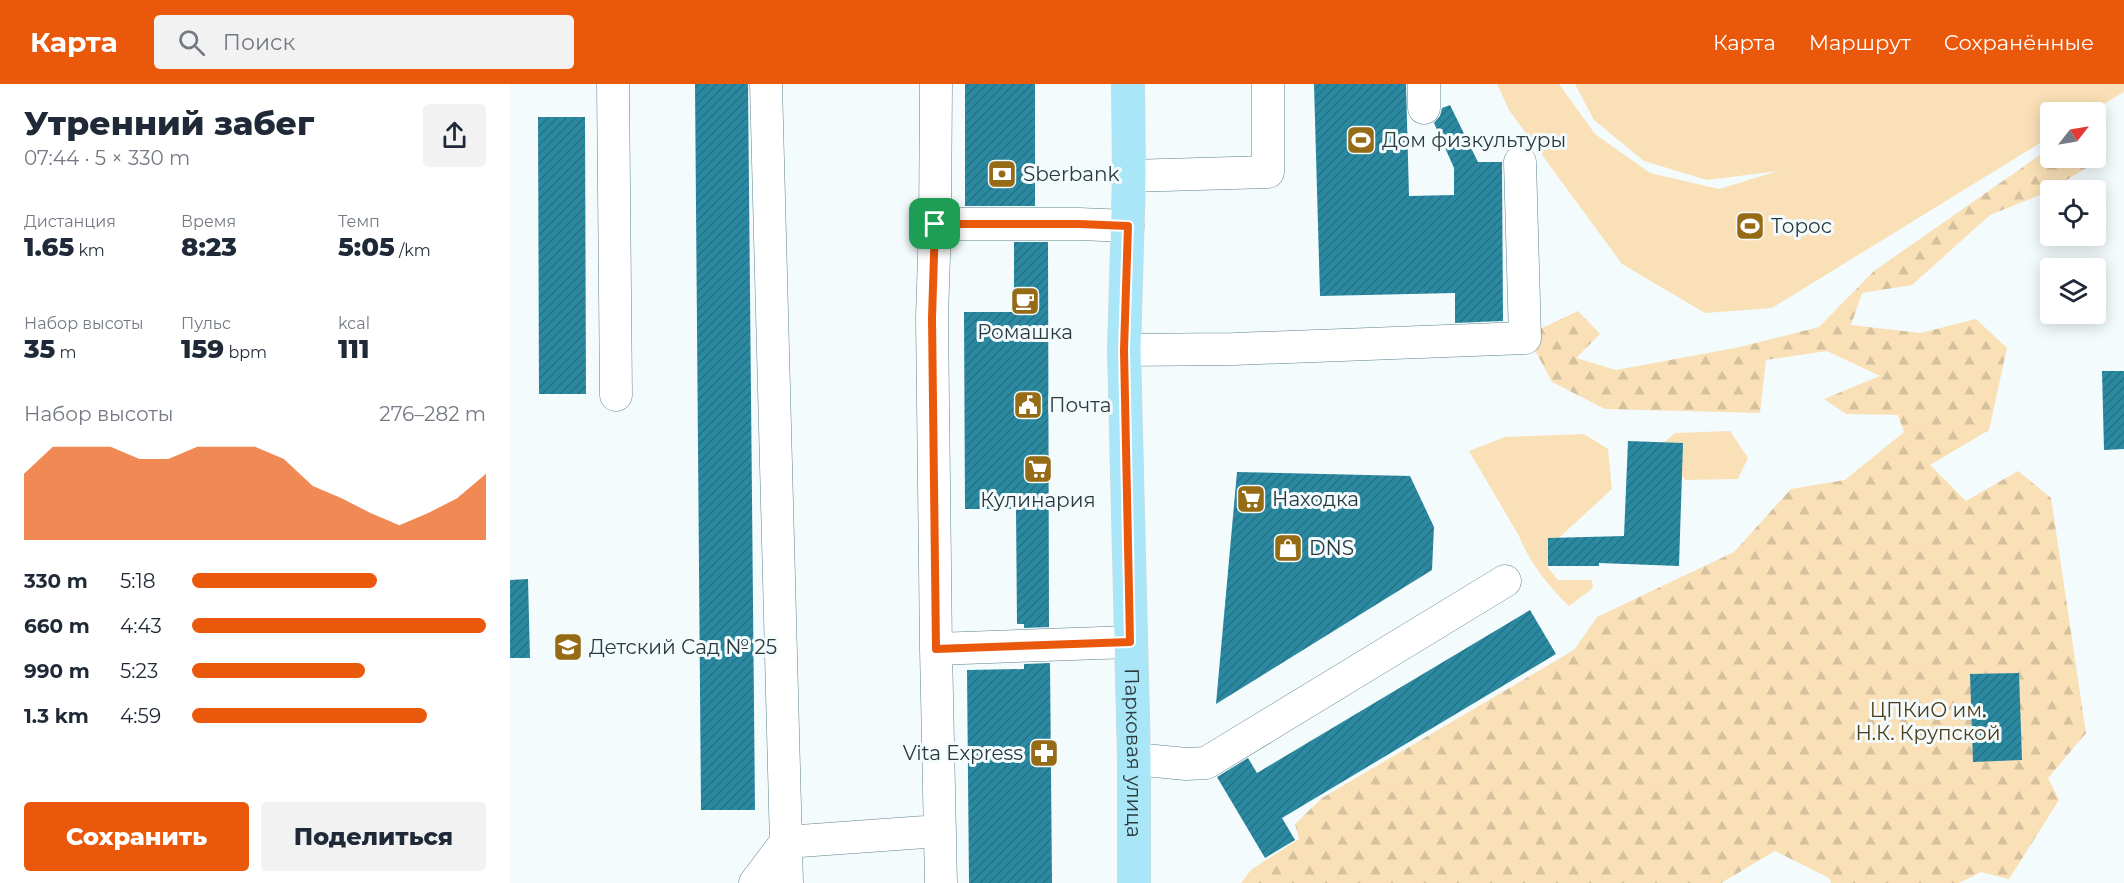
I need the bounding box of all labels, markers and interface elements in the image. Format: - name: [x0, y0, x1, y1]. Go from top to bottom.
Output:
- search box: [154, 15, 574, 69]
- text: Карта: [30, 25, 118, 59]
- icon: search: [175, 26, 208, 59]
- text: Поиск: [223, 29, 295, 56]
- text: Карта: [1713, 30, 1776, 55]
- text: Маршрут: [1809, 30, 1911, 55]
- text: Сохранённые: [1944, 30, 2094, 55]
- north arrow: [2040, 102, 2106, 168]
- map controls: [2040, 102, 2106, 324]
- text: Утренний забег: [24, 103, 314, 143]
- button: share: [423, 104, 486, 167]
- sports icon: Дом физкультуры: [1345, 124, 1377, 156]
- place label: Дом физкультуры: [1382, 128, 1566, 152]
- text: 07:44 · 5 × 330 m: [24, 146, 190, 170]
- bank icon: Sberbank: [986, 158, 1018, 190]
- place label: Sberbank: [1023, 162, 1120, 186]
- button: locate: [2040, 180, 2106, 246]
- pin: [909, 198, 960, 249]
- icon: arrive: [918, 207, 951, 240]
- sports icon: Торос: [1734, 210, 1766, 242]
- text: Дистанция: [24, 212, 116, 231]
- text: Время: [181, 212, 236, 231]
- text: Темп: [338, 212, 380, 231]
- place label: Торос: [1771, 214, 1832, 238]
- text: 1.65: [24, 231, 74, 263]
- text: 8:23: [181, 231, 237, 263]
- text: 5:05: [338, 231, 395, 263]
- text: km: [74, 241, 105, 260]
- text: /km: [395, 241, 431, 260]
- button: layers: [2040, 258, 2106, 324]
- cafe icon: Ромашка: [1009, 285, 1041, 317]
- text: Набор высоты: [24, 314, 144, 333]
- text: Пульс: [181, 314, 231, 333]
- text: kcal: [338, 314, 370, 333]
- place label: Ромашка: [977, 320, 1073, 344]
- text: 35: [24, 333, 55, 365]
- text: 159: [181, 333, 224, 365]
- text: 111: [338, 333, 370, 365]
- text: m: [55, 343, 76, 362]
- text: bpm: [224, 343, 267, 362]
- public building icon: Почта: [1012, 389, 1044, 421]
- place label: Почта: [1049, 393, 1111, 417]
- text: Набор высоты: [24, 402, 173, 426]
- text: 276–282 m: [379, 402, 486, 426]
- supermarket icon: Кулинария: [1022, 453, 1054, 485]
- supermarket icon: Находка: [1235, 483, 1267, 515]
- place label: Находка: [1272, 487, 1359, 511]
- place label: Кулинария: [980, 488, 1096, 512]
- shop icon: DNS: [1272, 532, 1304, 564]
- place label: DNS: [1309, 536, 1354, 560]
- text: 330 m: [24, 569, 88, 593]
- text: 5:18: [120, 569, 156, 593]
- text: 660 m: [24, 614, 90, 638]
- text: 4:43: [120, 614, 162, 638]
- school or university icon: Детский Сад № 25: [552, 631, 584, 663]
- place label: Детский Сад № 25: [589, 635, 777, 659]
- text: 990 m: [24, 659, 90, 683]
- text: 5:23: [120, 659, 158, 683]
- street label: Парковая улица: [1120, 668, 1146, 838]
- park label: ЦПКиО им. Н.К. Крупской: [1855, 698, 2001, 745]
- text: 1.3 km: [24, 704, 89, 728]
- text: 4:59: [120, 704, 161, 728]
- pharmacy icon: Vita Express: [1028, 737, 1060, 769]
- place label: Vita Express: [903, 741, 1023, 765]
- button: Сохранить: [24, 802, 249, 871]
- button: Поделиться: [261, 802, 486, 871]

